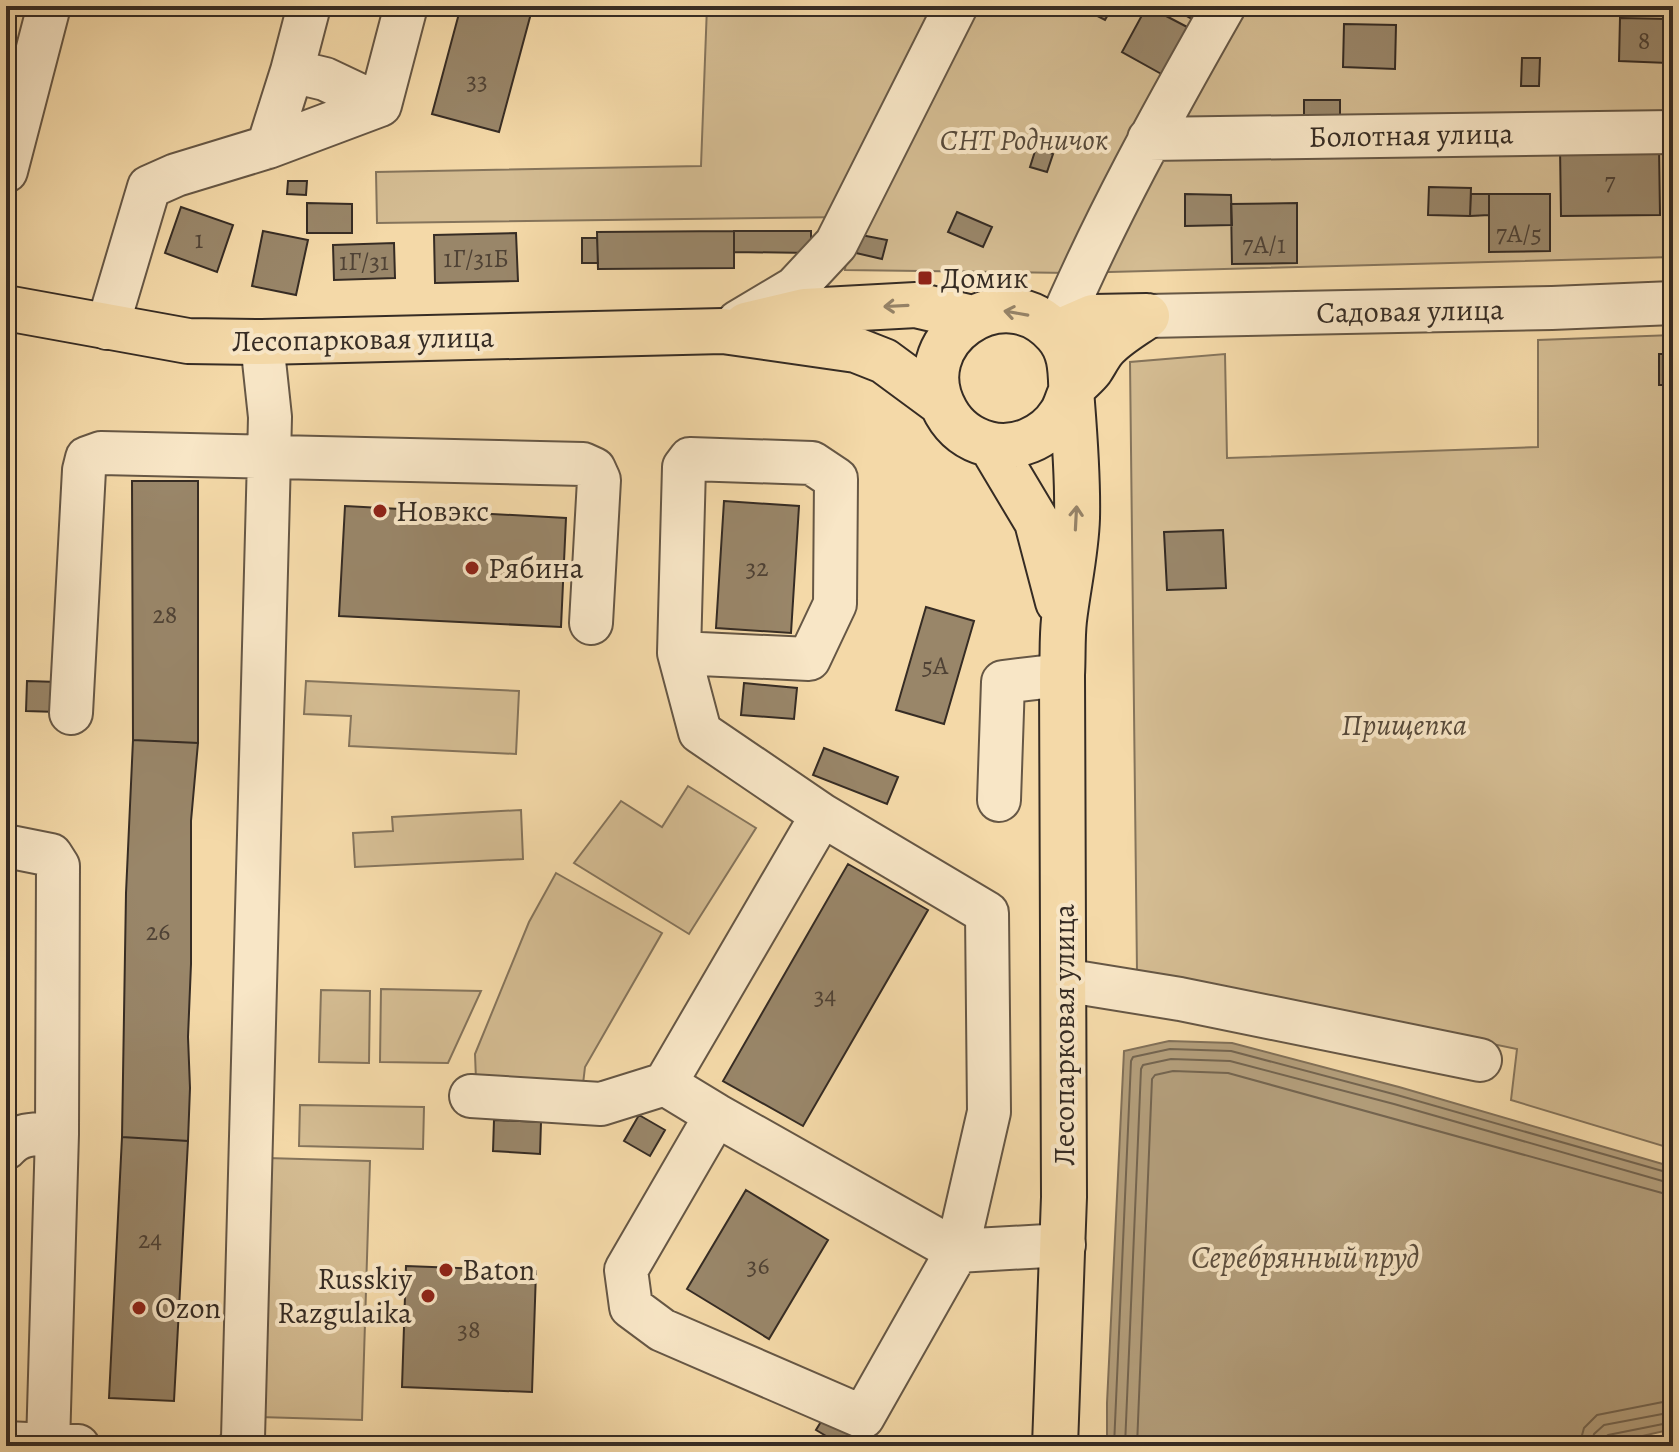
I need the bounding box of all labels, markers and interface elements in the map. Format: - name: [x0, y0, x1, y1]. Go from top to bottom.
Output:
- house number: 8: [1638, 23, 1650, 58]
- house number: 33: [466, 63, 488, 98]
- street label: Болотная улица: [1308, 113, 1514, 157]
- park label: СНТ Родничок: [940, 120, 1108, 160]
- house number: 7: [1605, 164, 1616, 199]
- house number: 7А/5: [1496, 216, 1542, 251]
- house number: 1: [195, 222, 204, 257]
- house number: 7А/1: [1242, 227, 1286, 262]
- house number: 1Г/31Б: [443, 241, 509, 276]
- house number: 1Г/31: [339, 244, 389, 279]
- place label: Домик: [941, 258, 1029, 298]
- marker: Домик: [916, 269, 934, 287]
- street label: Садовая улица: [1316, 289, 1504, 333]
- one-way arrow: [883, 299, 910, 314]
- one-way arrow: [1004, 305, 1030, 320]
- street label: Лесопарковая улица: [232, 317, 495, 361]
- place label: Новэкс: [396, 491, 489, 531]
- marker: Новэкс: [371, 502, 389, 520]
- one-way arrow: [1068, 505, 1083, 532]
- place label: Рябина: [488, 548, 584, 588]
- house number: 32: [745, 550, 769, 585]
- marker: Рябина: [463, 559, 481, 577]
- house number: 28: [153, 597, 177, 632]
- house number: 5А: [922, 648, 949, 683]
- park label: Прищепка: [1341, 705, 1467, 745]
- street label: Лесопарковая улица: [1044, 904, 1084, 1166]
- house number: 26: [146, 914, 170, 949]
- house number: 34: [814, 978, 837, 1013]
- house number: 24: [138, 1222, 162, 1257]
- water label: Серебрянный пруд: [1191, 1235, 1419, 1279]
- house number: 36: [747, 1248, 769, 1283]
- place label: Baton: [462, 1250, 535, 1290]
- place label: Russkiy Razgulaika: [277, 1259, 413, 1333]
- marker: Baton: [437, 1261, 455, 1279]
- marker: Russkiy Razgulaika: [419, 1287, 437, 1305]
- place label: Ozon: [155, 1288, 221, 1328]
- marker: Ozon: [130, 1299, 148, 1317]
- house number: 38: [457, 1312, 481, 1347]

